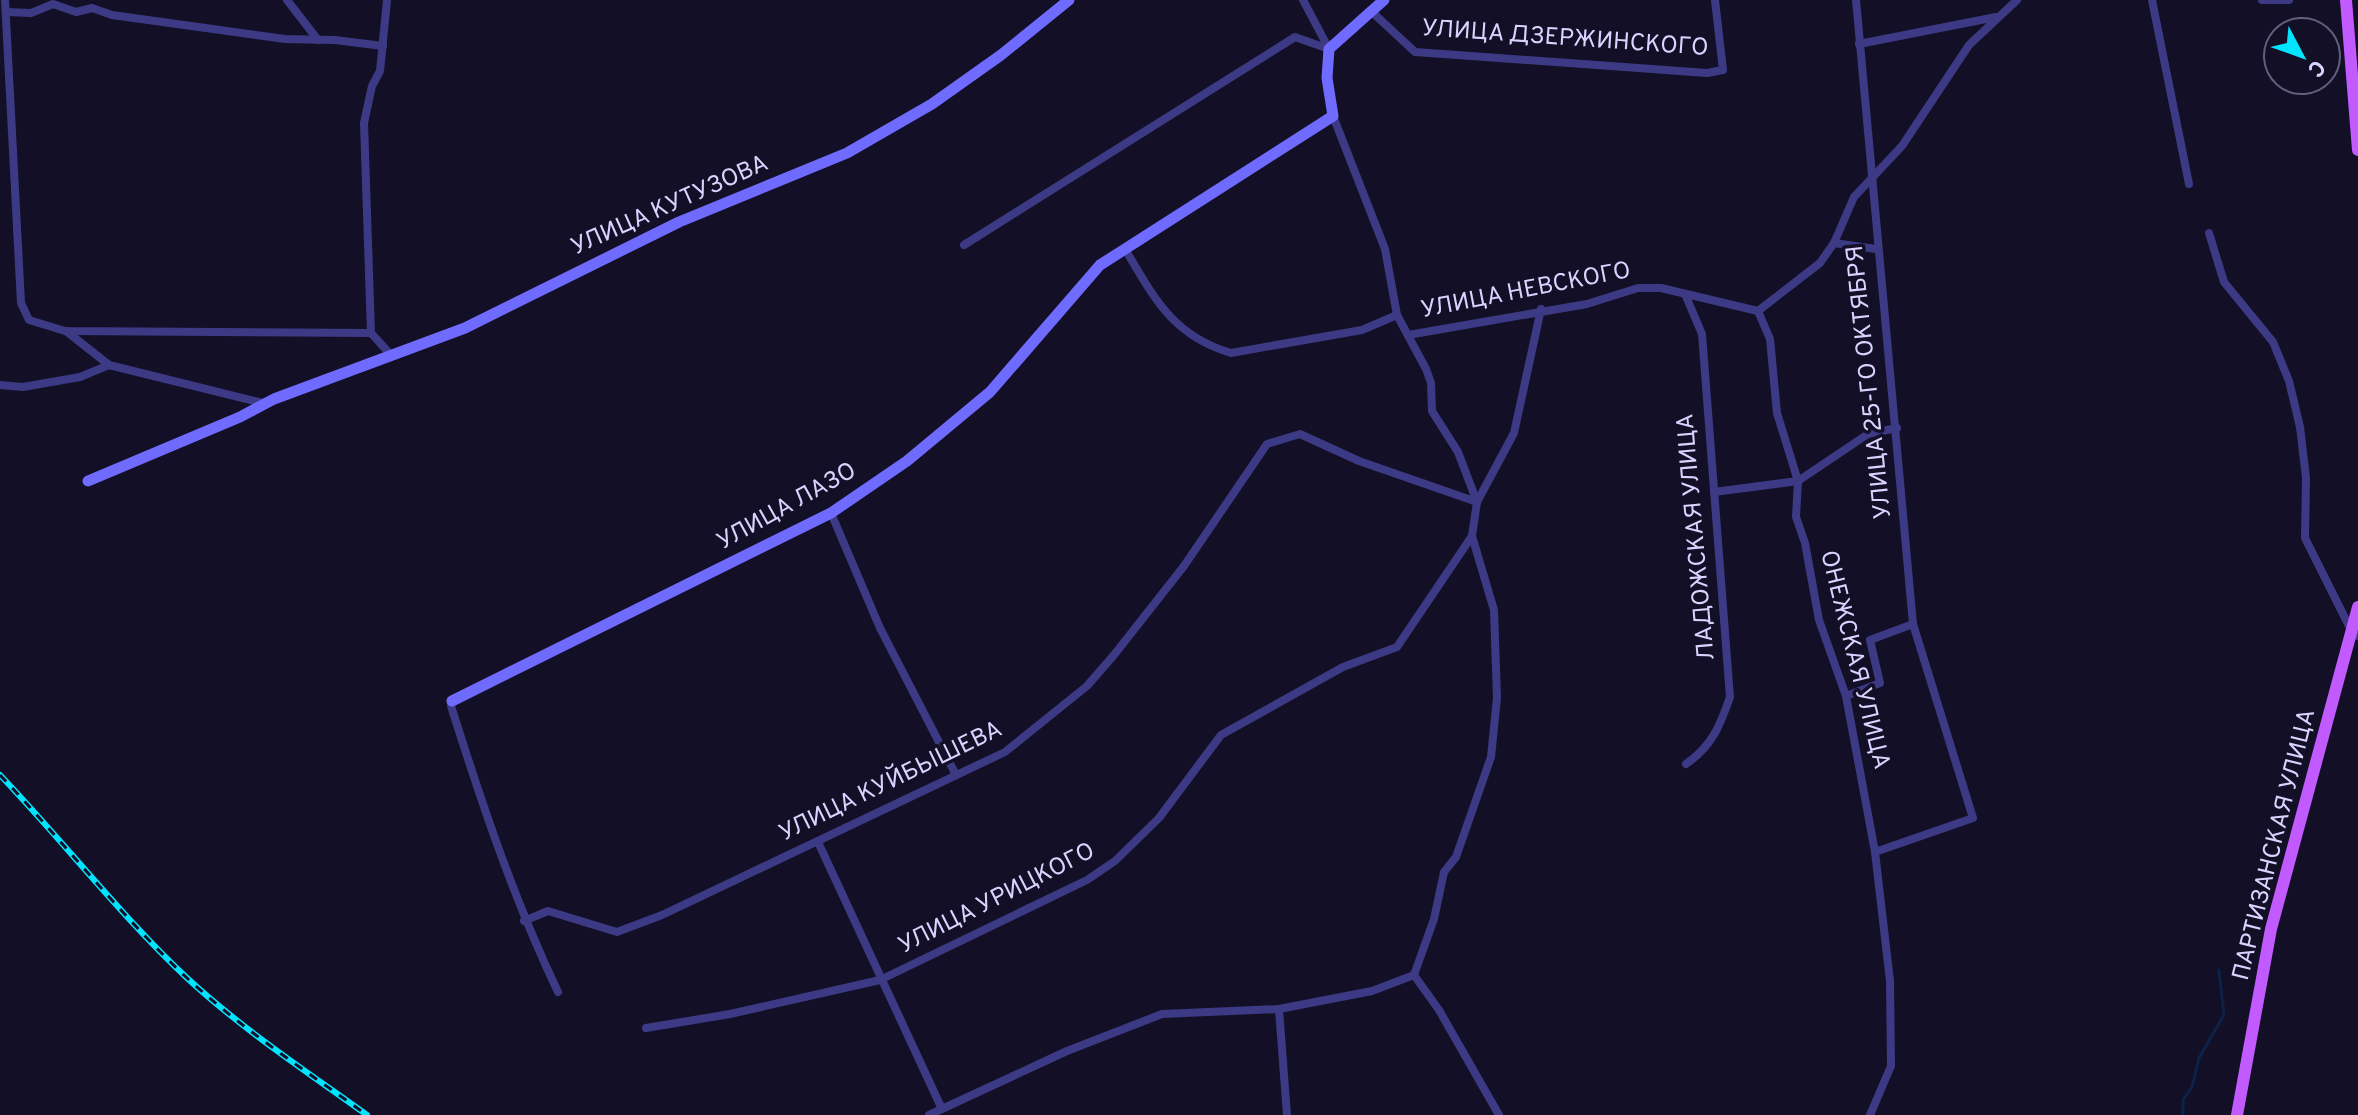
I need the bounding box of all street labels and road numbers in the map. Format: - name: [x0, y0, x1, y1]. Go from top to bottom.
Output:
- street label: УЛИЦА ДЗЕРЖИНСКОГО: [1421, 14, 1709, 64]
- street label: УЛИЦА КУТУЗОВА: [567, 149, 773, 263]
- street label: УЛИЦА 25-ГО ОКТЯБРЯ: [1841, 244, 1899, 520]
- street label: УЛИЦА НЕВСКОГО: [1419, 256, 1633, 326]
- street label: ЛАДОЖСКАЯ УЛИЦА: [1671, 412, 1723, 662]
- street label: УЛИЦА ЛАЗО: [712, 456, 862, 558]
- street label: ОНЕЖСКАЯ УЛИЦА: [1812, 548, 1896, 772]
- street label: ПАРТИЗАНСКАЯ УЛИЦА: [2227, 706, 2323, 984]
- street label: УЛИЦА КУЙБЫШЕВА: [774, 713, 1008, 849]
- street label: УЛИЦА УРИЦКОГО: [894, 836, 1100, 962]

